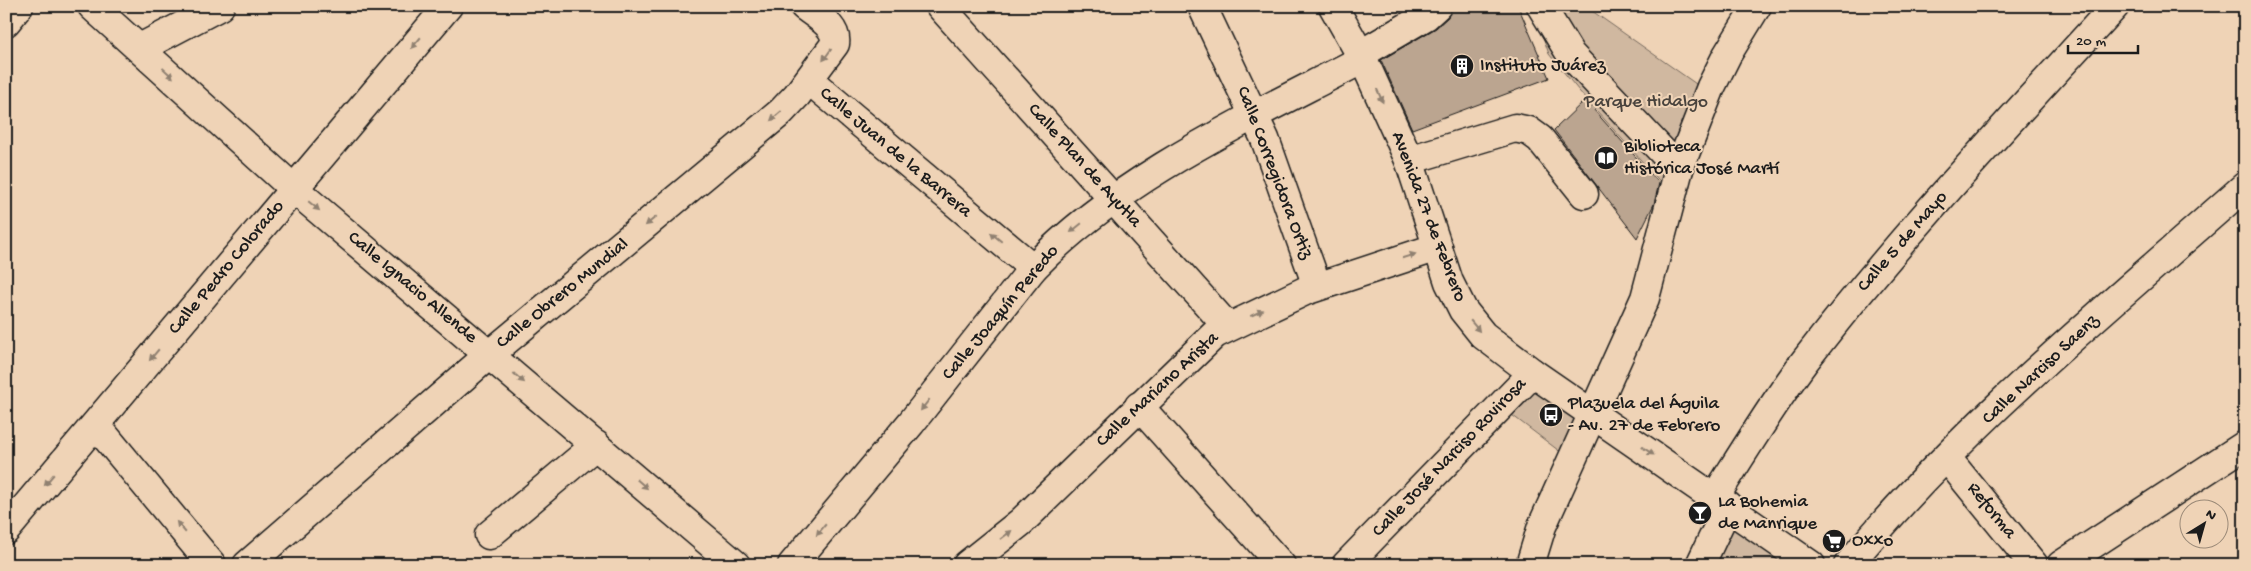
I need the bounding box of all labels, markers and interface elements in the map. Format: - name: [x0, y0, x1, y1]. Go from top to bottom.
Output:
- scale bar: [2068, 22, 2138, 54]
- text: 20 m: [2076, 33, 2106, 51]
- one-way arrow: [411, 37, 422, 50]
- one-way arrow: [822, 48, 833, 61]
- building icon: Instituto Juárez: [1449, 53, 1475, 79]
- place label: Instituto Juárez: [1480, 55, 1606, 78]
- one-way arrow: [161, 67, 173, 79]
- street label: Calle Juan de la Barrera: [814, 82, 977, 224]
- street label: Calle Corregidora Ortiz: [1230, 83, 1318, 263]
- one-way arrow: [1376, 89, 1384, 103]
- park label: Parque Hidalgo: [1583, 91, 1708, 114]
- street label: Calle Plan de Ayutla: [1022, 99, 1147, 234]
- one-way arrow: [770, 110, 782, 122]
- street label: Avenida 27 de Febrero: [1385, 129, 1471, 306]
- place label: Biblioteca Histórica José Martí: [1623, 136, 1780, 181]
- library icon: Biblioteca Histórica José Martí: [1593, 145, 1619, 171]
- street label: Calle 5 de Mayo: [1853, 187, 1953, 297]
- street label: Calle Pedro Colorado: [164, 196, 290, 340]
- one-way arrow: [308, 200, 320, 211]
- one-way arrow: [645, 215, 658, 226]
- one-way arrow: [1070, 223, 1083, 234]
- street label: Calle Ignacio Allende: [342, 227, 482, 349]
- one-way arrow: [990, 232, 1003, 243]
- street label: Calle Obrero Mundial: [492, 234, 634, 354]
- street label: Calle Joaquín Peredo: [938, 240, 1064, 385]
- one-way arrow: [1402, 252, 1417, 259]
- one-way arrow: [1250, 308, 1264, 316]
- street label: Calle Narciso Saenz: [1978, 309, 2105, 430]
- one-way arrow: [1469, 319, 1480, 332]
- street label: Calle Mariano Arista: [1092, 326, 1225, 453]
- one-way arrow: [148, 349, 160, 361]
- street label: Calle José Narciso Rovirosa: [1368, 372, 1533, 543]
- one-way arrow: [512, 373, 525, 384]
- place label: Plazuela del Águila - Av. 27 de Febrero: [1567, 393, 1720, 438]
- one-way arrow: [920, 398, 931, 411]
- bus stop icon: Plazuela del Águila - Av. 27 de Febrero: [1538, 402, 1564, 428]
- one-way arrow: [1642, 447, 1655, 456]
- one-way arrow: [44, 473, 55, 486]
- one-way arrow: [636, 478, 648, 489]
- street label: Reforma: [1961, 478, 2022, 545]
- place label: La Bohemia de Manrique: [1718, 491, 1817, 536]
- north arrow: [2178, 498, 2228, 548]
- bar icon: La Bohemia de Manrique: [1687, 500, 1713, 526]
- text: N: [2202, 506, 2219, 525]
- one-way arrow: [176, 521, 187, 534]
- one-way arrow: [816, 523, 827, 536]
- supermarket icon: Oxxo: [1821, 528, 1847, 554]
- one-way arrow: [999, 530, 1013, 540]
- place label: Oxxo: [1852, 530, 1893, 553]

